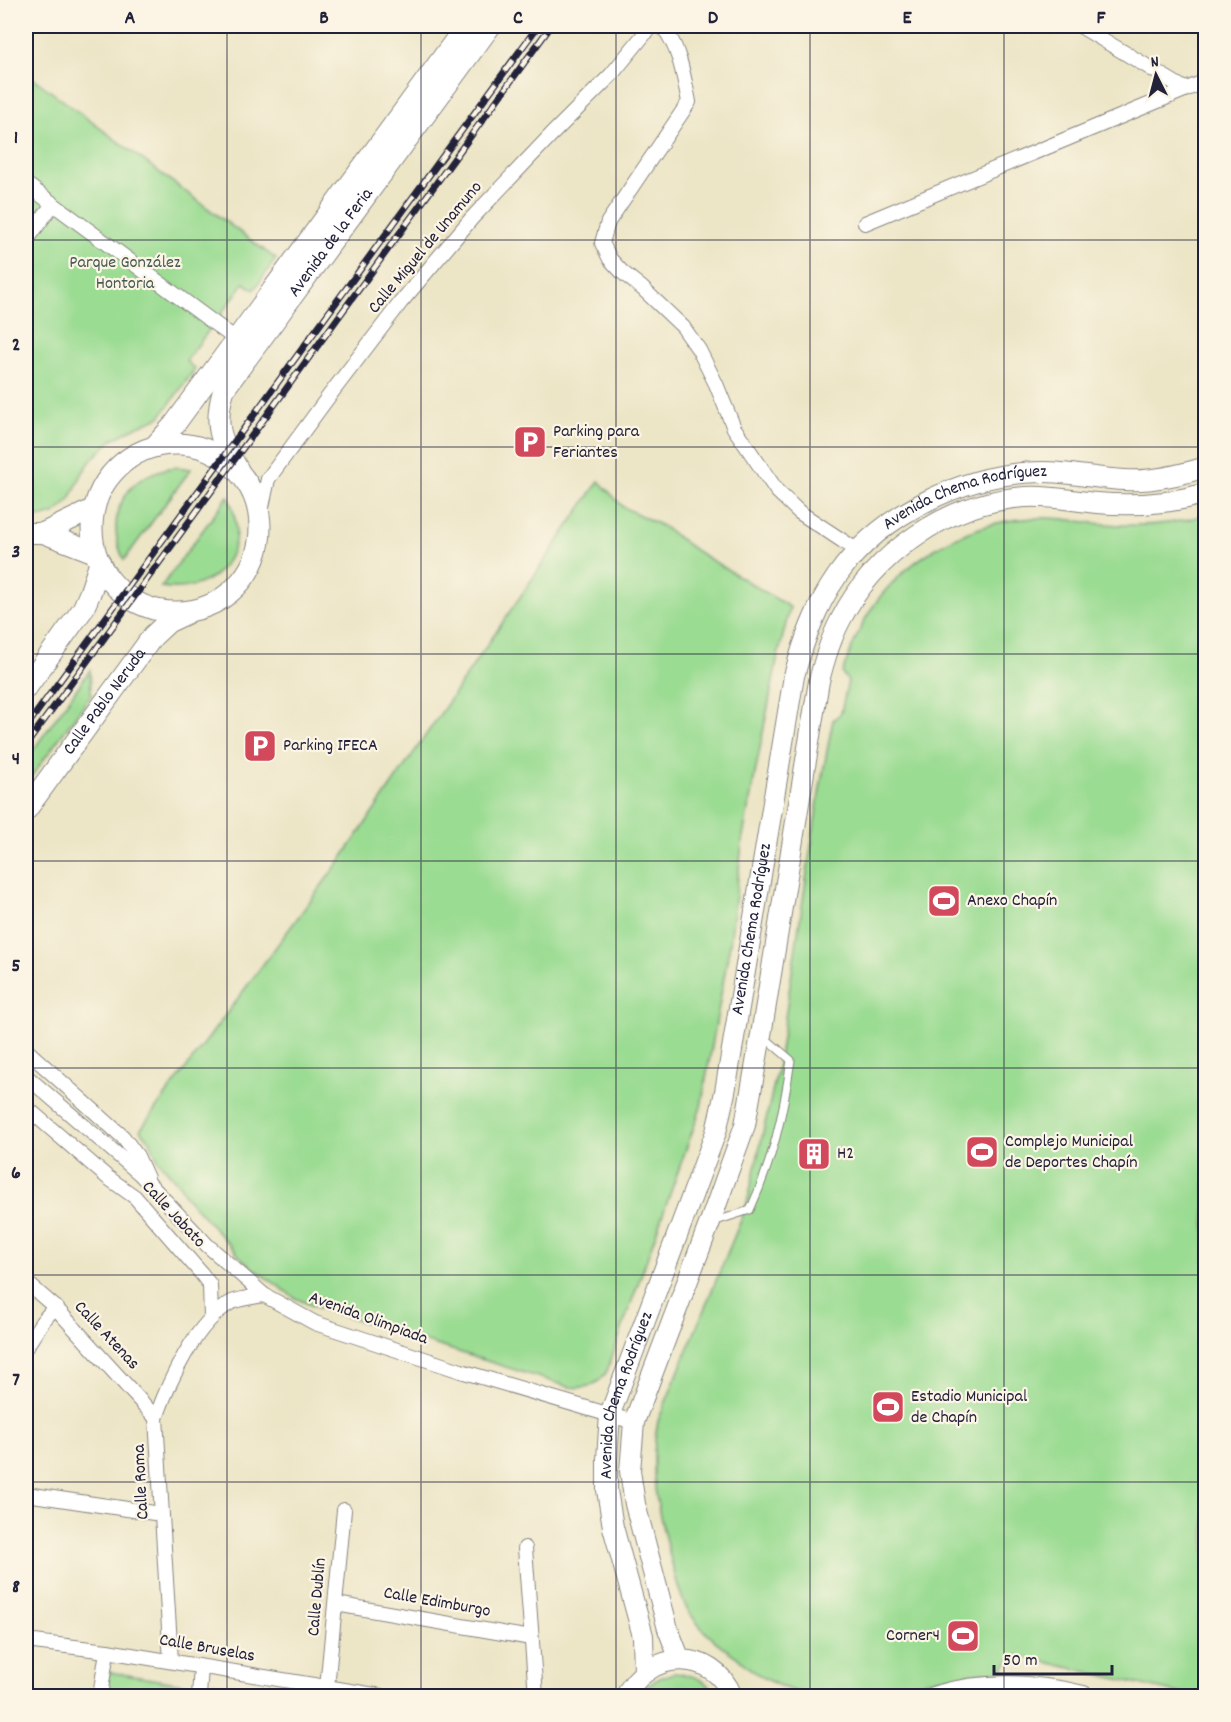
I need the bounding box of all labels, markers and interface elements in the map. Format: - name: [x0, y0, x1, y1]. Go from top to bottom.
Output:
- text: A: [125, 5, 136, 33]
- text: B: [319, 5, 329, 33]
- text: C: [513, 5, 523, 33]
- text: D: [708, 5, 719, 33]
- text: E: [902, 5, 912, 33]
- text: F: [1097, 5, 1107, 33]
- north arrow: [1126, 45, 1186, 105]
- text: N: [1150, 51, 1160, 74]
- text: 1: [14, 125, 18, 153]
- street label: Calle Miguel de Unamuno: [363, 176, 489, 320]
- street label: Avenida de la Feria: [283, 183, 380, 302]
- park label: Parque González Hontoria: [69, 251, 181, 297]
- text: 2: [12, 332, 20, 360]
- place label: Parking para Feriantes: [553, 420, 640, 466]
- parking icon: Parking para Feriantes: [512, 424, 548, 460]
- street label: Avenida Chema Rodríguez: [878, 459, 1047, 537]
- text: 3: [12, 539, 20, 567]
- street label: Calle Pablo Neruda: [57, 643, 153, 760]
- parking icon: Parking IFECA: [242, 728, 278, 764]
- place label: Parking IFECA: [283, 734, 378, 759]
- text: 4: [12, 746, 20, 774]
- street label: Avenida Chema Rodríguez: [725, 841, 779, 1017]
- sports icon: Anexo Chapín: [926, 883, 962, 919]
- place label: Anexo Chapín: [967, 889, 1057, 914]
- text: 5: [11, 953, 21, 981]
- place label: Complejo Municipal de Deportes Chapín: [1005, 1130, 1137, 1176]
- sports icon: Complejo Municipal de Deportes Chapín: [964, 1134, 1000, 1170]
- building icon: H2: [796, 1136, 832, 1172]
- place label: H2: [837, 1142, 854, 1167]
- text: 6: [11, 1160, 21, 1188]
- street label: Calle Jabato: [135, 1176, 211, 1254]
- street label: Avenida Olimpiada: [305, 1286, 432, 1352]
- street label: Calle Atenas: [67, 1296, 145, 1376]
- street label: Avenida Chema Rodríguez: [594, 1308, 660, 1479]
- text: 7: [12, 1367, 20, 1395]
- place label: Estadio Municipal de Chapín: [911, 1385, 1028, 1431]
- sports icon: Estadio Municipal de Chapín: [870, 1389, 906, 1425]
- street label: Calle Roma: [128, 1443, 156, 1520]
- street label: Calle Dublín: [302, 1557, 334, 1637]
- text: 8: [12, 1574, 20, 1602]
- street label: Calle Edimburgo: [381, 1581, 493, 1625]
- sports icon: Corner4: [945, 1618, 981, 1654]
- place label: Corner4: [886, 1624, 940, 1649]
- street label: Calle Bruselas: [157, 1628, 257, 1670]
- scale bar: [994, 1638, 1112, 1676]
- text: 50 m: [1003, 1649, 1038, 1674]

